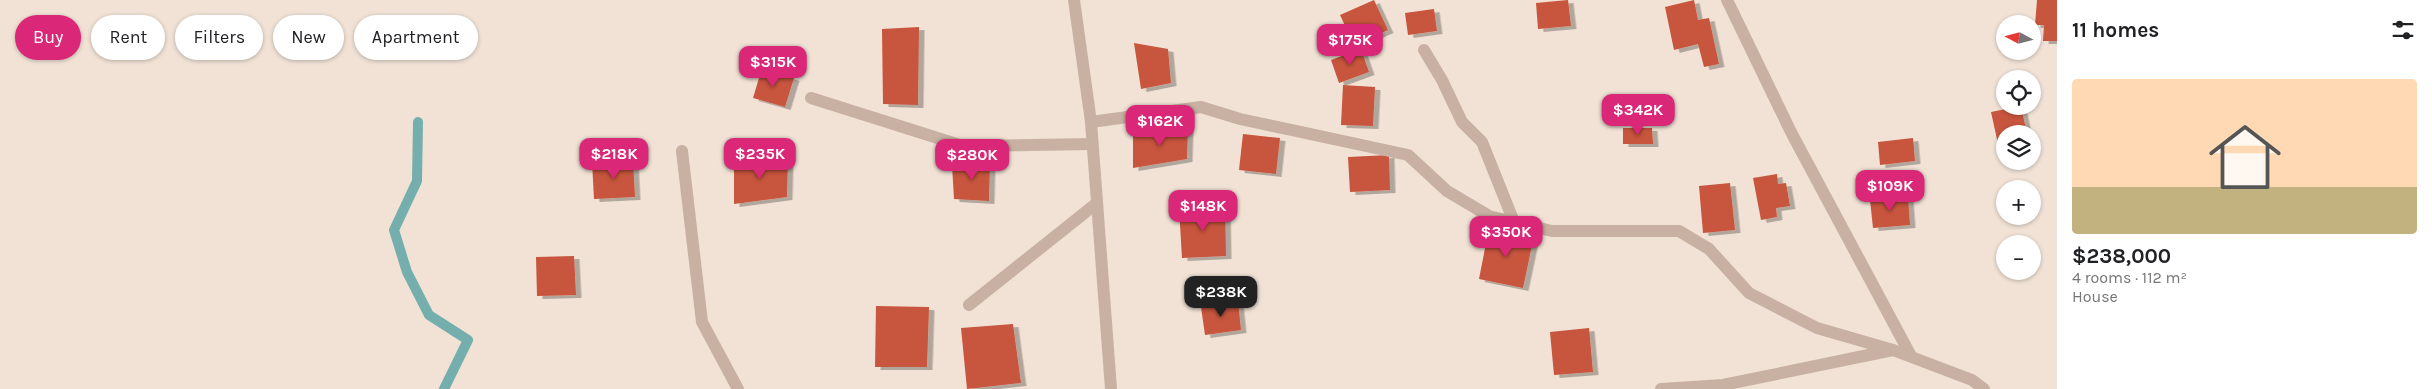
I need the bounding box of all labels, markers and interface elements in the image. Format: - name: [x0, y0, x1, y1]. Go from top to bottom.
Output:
- chip: Buy: [15, 15, 81, 60]
- chip: Rent: [91, 15, 165, 60]
- chip: Filters: [175, 15, 263, 60]
- chip: New: [273, 15, 344, 60]
- chip: Apartment: [354, 15, 478, 60]
- north arrow: [1996, 15, 2041, 60]
- map controls: [1996, 15, 2041, 280]
- icon: filters: [2389, 16, 2417, 44]
- text: 11 homes: [2072, 18, 2159, 42]
- pin: $175K: [1315, 23, 1385, 66]
- text: $175K: [1328, 30, 1372, 49]
- pin: $315K: [738, 46, 808, 88]
- text: $315K: [750, 52, 796, 71]
- button: locate: [1996, 70, 2041, 115]
- pin: $342K: [1603, 94, 1673, 136]
- text: $342K: [1613, 100, 1663, 119]
- pin: $162K: [1125, 104, 1195, 147]
- text: $162K: [1137, 111, 1183, 130]
- icon: home: [2200, 112, 2290, 202]
- button: layers: [1996, 125, 2041, 170]
- pin: $218K: [579, 138, 649, 180]
- pin: $235K: [725, 138, 795, 180]
- pin: $280K: [937, 138, 1007, 181]
- text: $218K: [590, 144, 638, 163]
- text: $235K: [735, 144, 785, 163]
- text: $280K: [946, 145, 998, 164]
- pin: $109K: [1855, 170, 1925, 212]
- text: $109K: [1866, 176, 1914, 195]
- button: +: [1996, 180, 2041, 225]
- pin: $148K: [1168, 190, 1238, 232]
- text: $148K: [1179, 196, 1227, 215]
- pin: $350K: [1471, 216, 1541, 258]
- text: $350K: [1481, 222, 1531, 241]
- button: −: [1996, 235, 2041, 280]
- text: $238,000: [2072, 244, 2171, 268]
- text: 4 rooms · 112 m²: [2072, 268, 2187, 287]
- pin: $238K: [1186, 276, 1256, 318]
- text: $238K: [1195, 282, 1247, 301]
- text: House: [2072, 287, 2118, 306]

